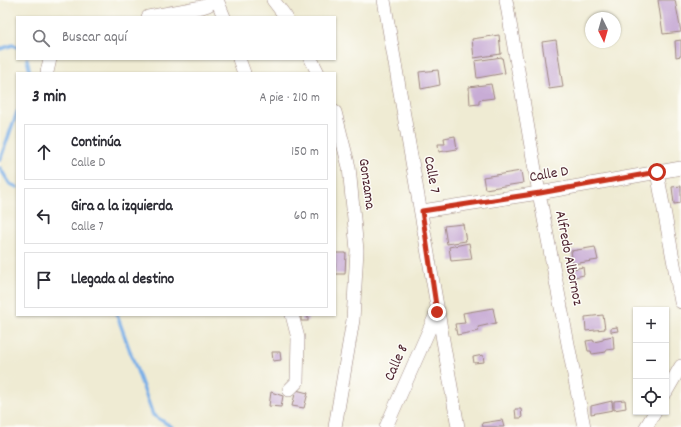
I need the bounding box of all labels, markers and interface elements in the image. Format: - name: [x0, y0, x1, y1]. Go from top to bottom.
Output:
- north arrow: [585, 12, 621, 48]
- search box: [16, 16, 336, 60]
- icon: search: [30, 27, 52, 49]
- text: Buscar aquí: [62, 27, 127, 49]
- text: 3 min: [32, 86, 66, 110]
- text: A pie · 210 m: [259, 89, 320, 108]
- text: Continúa: [71, 132, 121, 154]
- icon: ahead: [33, 141, 55, 163]
- text: 150 m: [291, 143, 319, 162]
- text: Calle D: [71, 154, 105, 173]
- street label: Calle 7: [417, 155, 445, 196]
- street label: Gonzama: [352, 157, 381, 212]
- street label: Calle D: [528, 161, 571, 189]
- route start: [648, 163, 666, 181]
- text: Gira a la izquierda: [71, 196, 172, 218]
- icon: left: [33, 205, 55, 227]
- text: 60 m: [294, 207, 319, 226]
- street label: Alfredo Albornoz: [548, 209, 588, 308]
- text: Calle 7: [71, 218, 103, 237]
- icon: arrive: [33, 269, 55, 291]
- text: Llegada al destino: [71, 269, 174, 291]
- route end: [428, 303, 446, 321]
- map controls: [633, 307, 669, 415]
- button: +: [633, 307, 669, 343]
- street label: Calle 8: [379, 341, 415, 385]
- button: −: [633, 343, 669, 379]
- button: locate: [633, 379, 669, 415]

